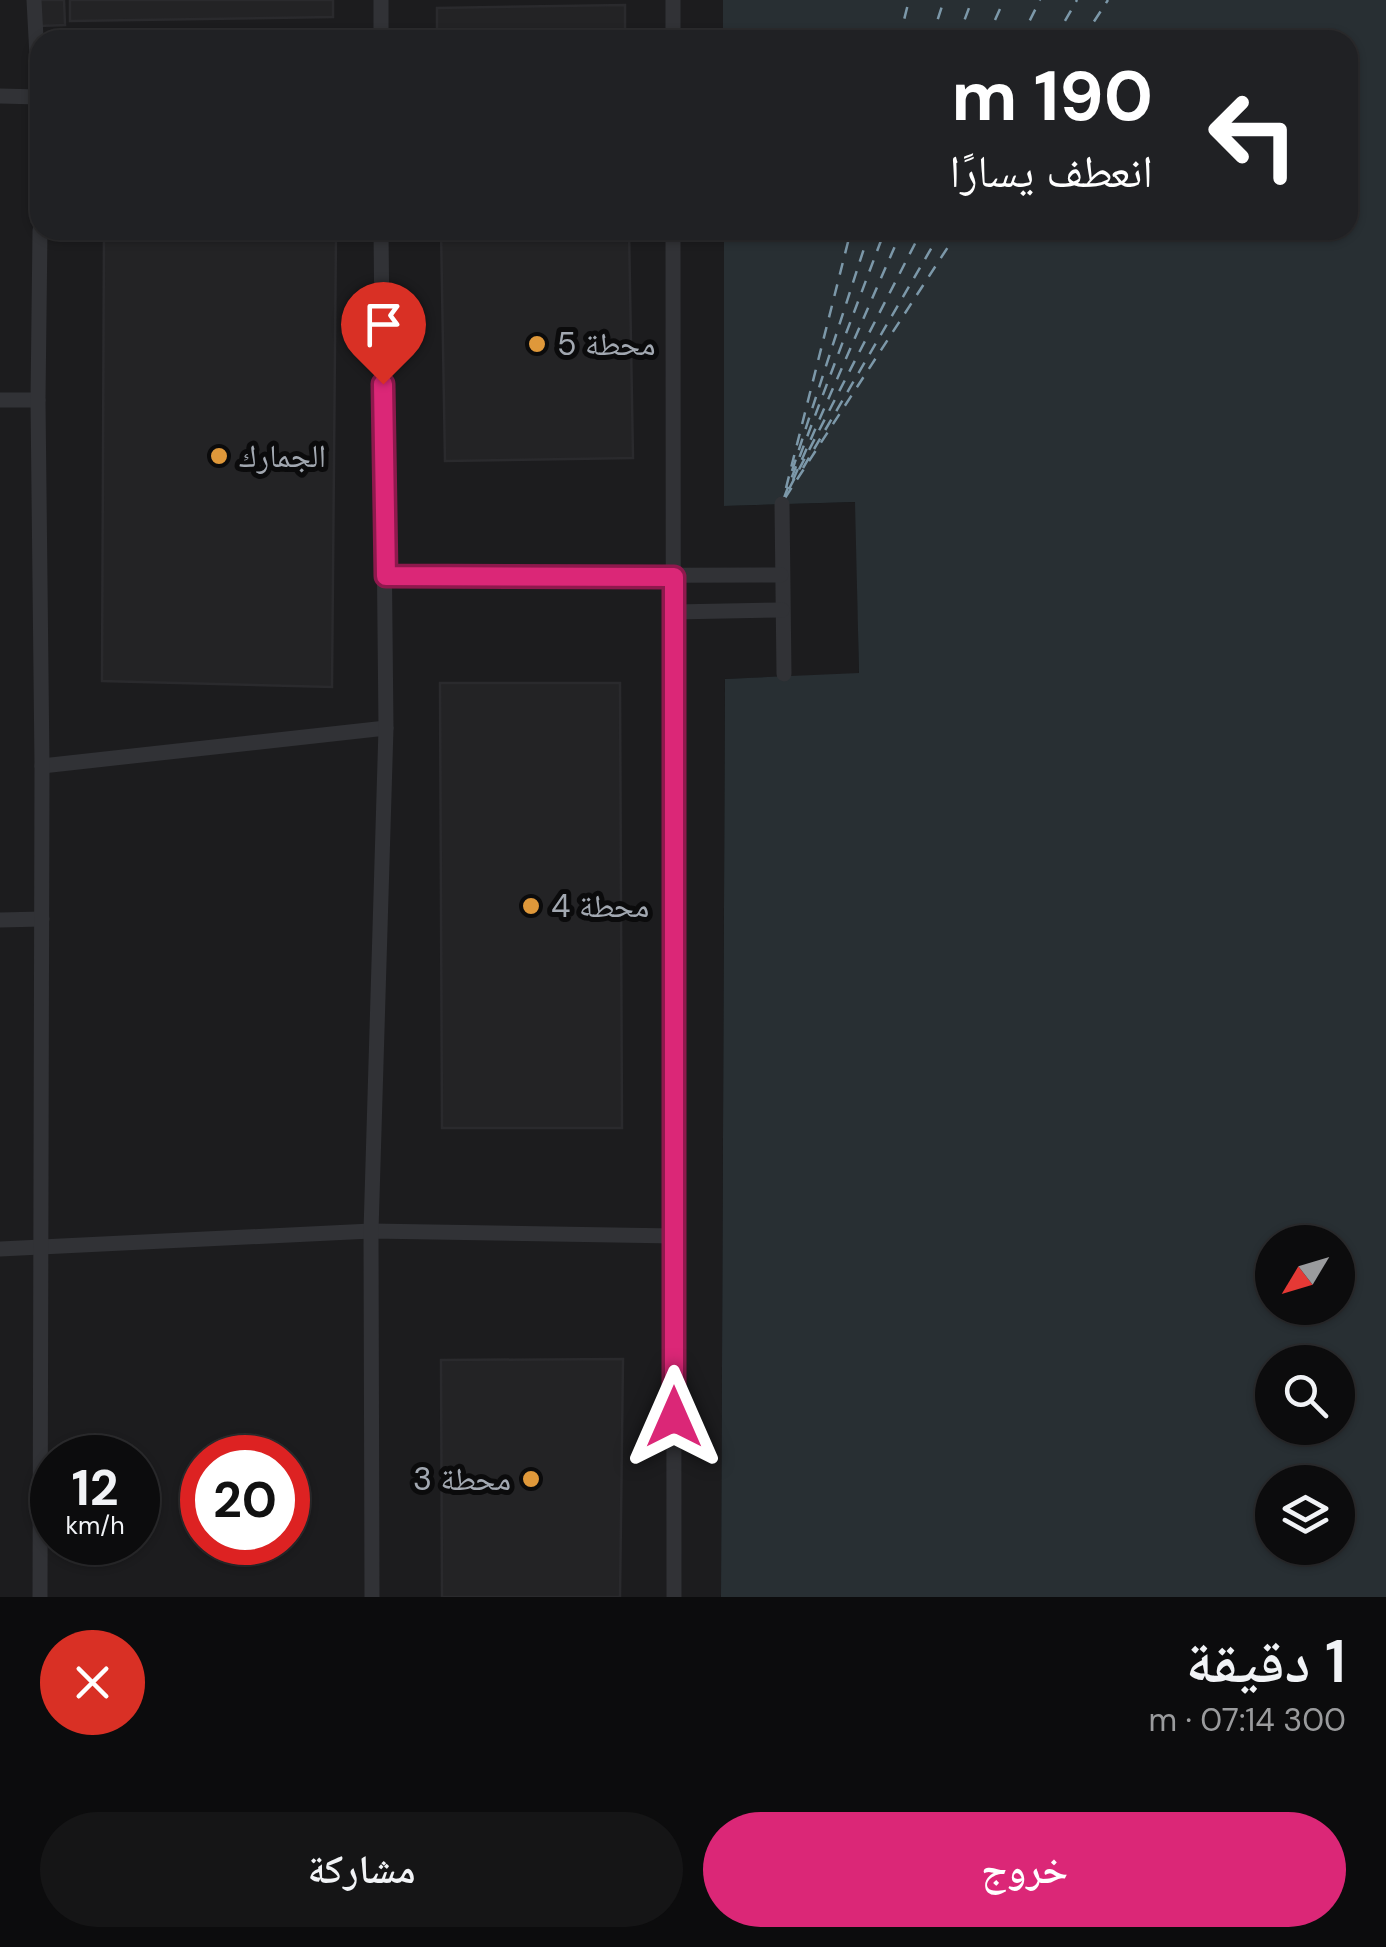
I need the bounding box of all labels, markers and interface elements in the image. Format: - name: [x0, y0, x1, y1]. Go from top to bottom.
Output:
- text: 190 m: [951, 51, 1153, 142]
- icon: left: [1188, 70, 1318, 200]
- text: انعطف يسارًا: [950, 142, 1153, 201]
- pin: [341, 282, 426, 385]
- icon: arrive: [356, 297, 411, 352]
- place label: محطة 5: [557, 323, 656, 365]
- marker: محطة 5: [526, 333, 548, 355]
- place label: الجمارك: [239, 435, 326, 477]
- marker: الجمارك: [208, 445, 230, 467]
- place label: محطة 4: [551, 885, 649, 927]
- marker: محطة 4: [520, 895, 542, 917]
- north arrow: [1255, 1225, 1355, 1325]
- map controls: [1255, 1225, 1355, 1565]
- button: search: [1255, 1345, 1355, 1445]
- position arrow: [622, 1365, 726, 1469]
- speed limit sign: 20: [180, 1435, 310, 1565]
- text: 12: [71, 1455, 119, 1521]
- place label: محطة 3: [413, 1458, 511, 1500]
- button: layers: [1255, 1465, 1355, 1565]
- marker: محطة 3: [520, 1468, 542, 1490]
- text: km/h: [65, 1509, 125, 1542]
- text: 1 دقيقة: [1186, 1622, 1346, 1701]
- button: close: [40, 1630, 145, 1735]
- text: 300 m · 07:14: [1149, 1699, 1346, 1741]
- button: مشاركة: [40, 1812, 683, 1927]
- button: خروج: [703, 1812, 1346, 1927]

